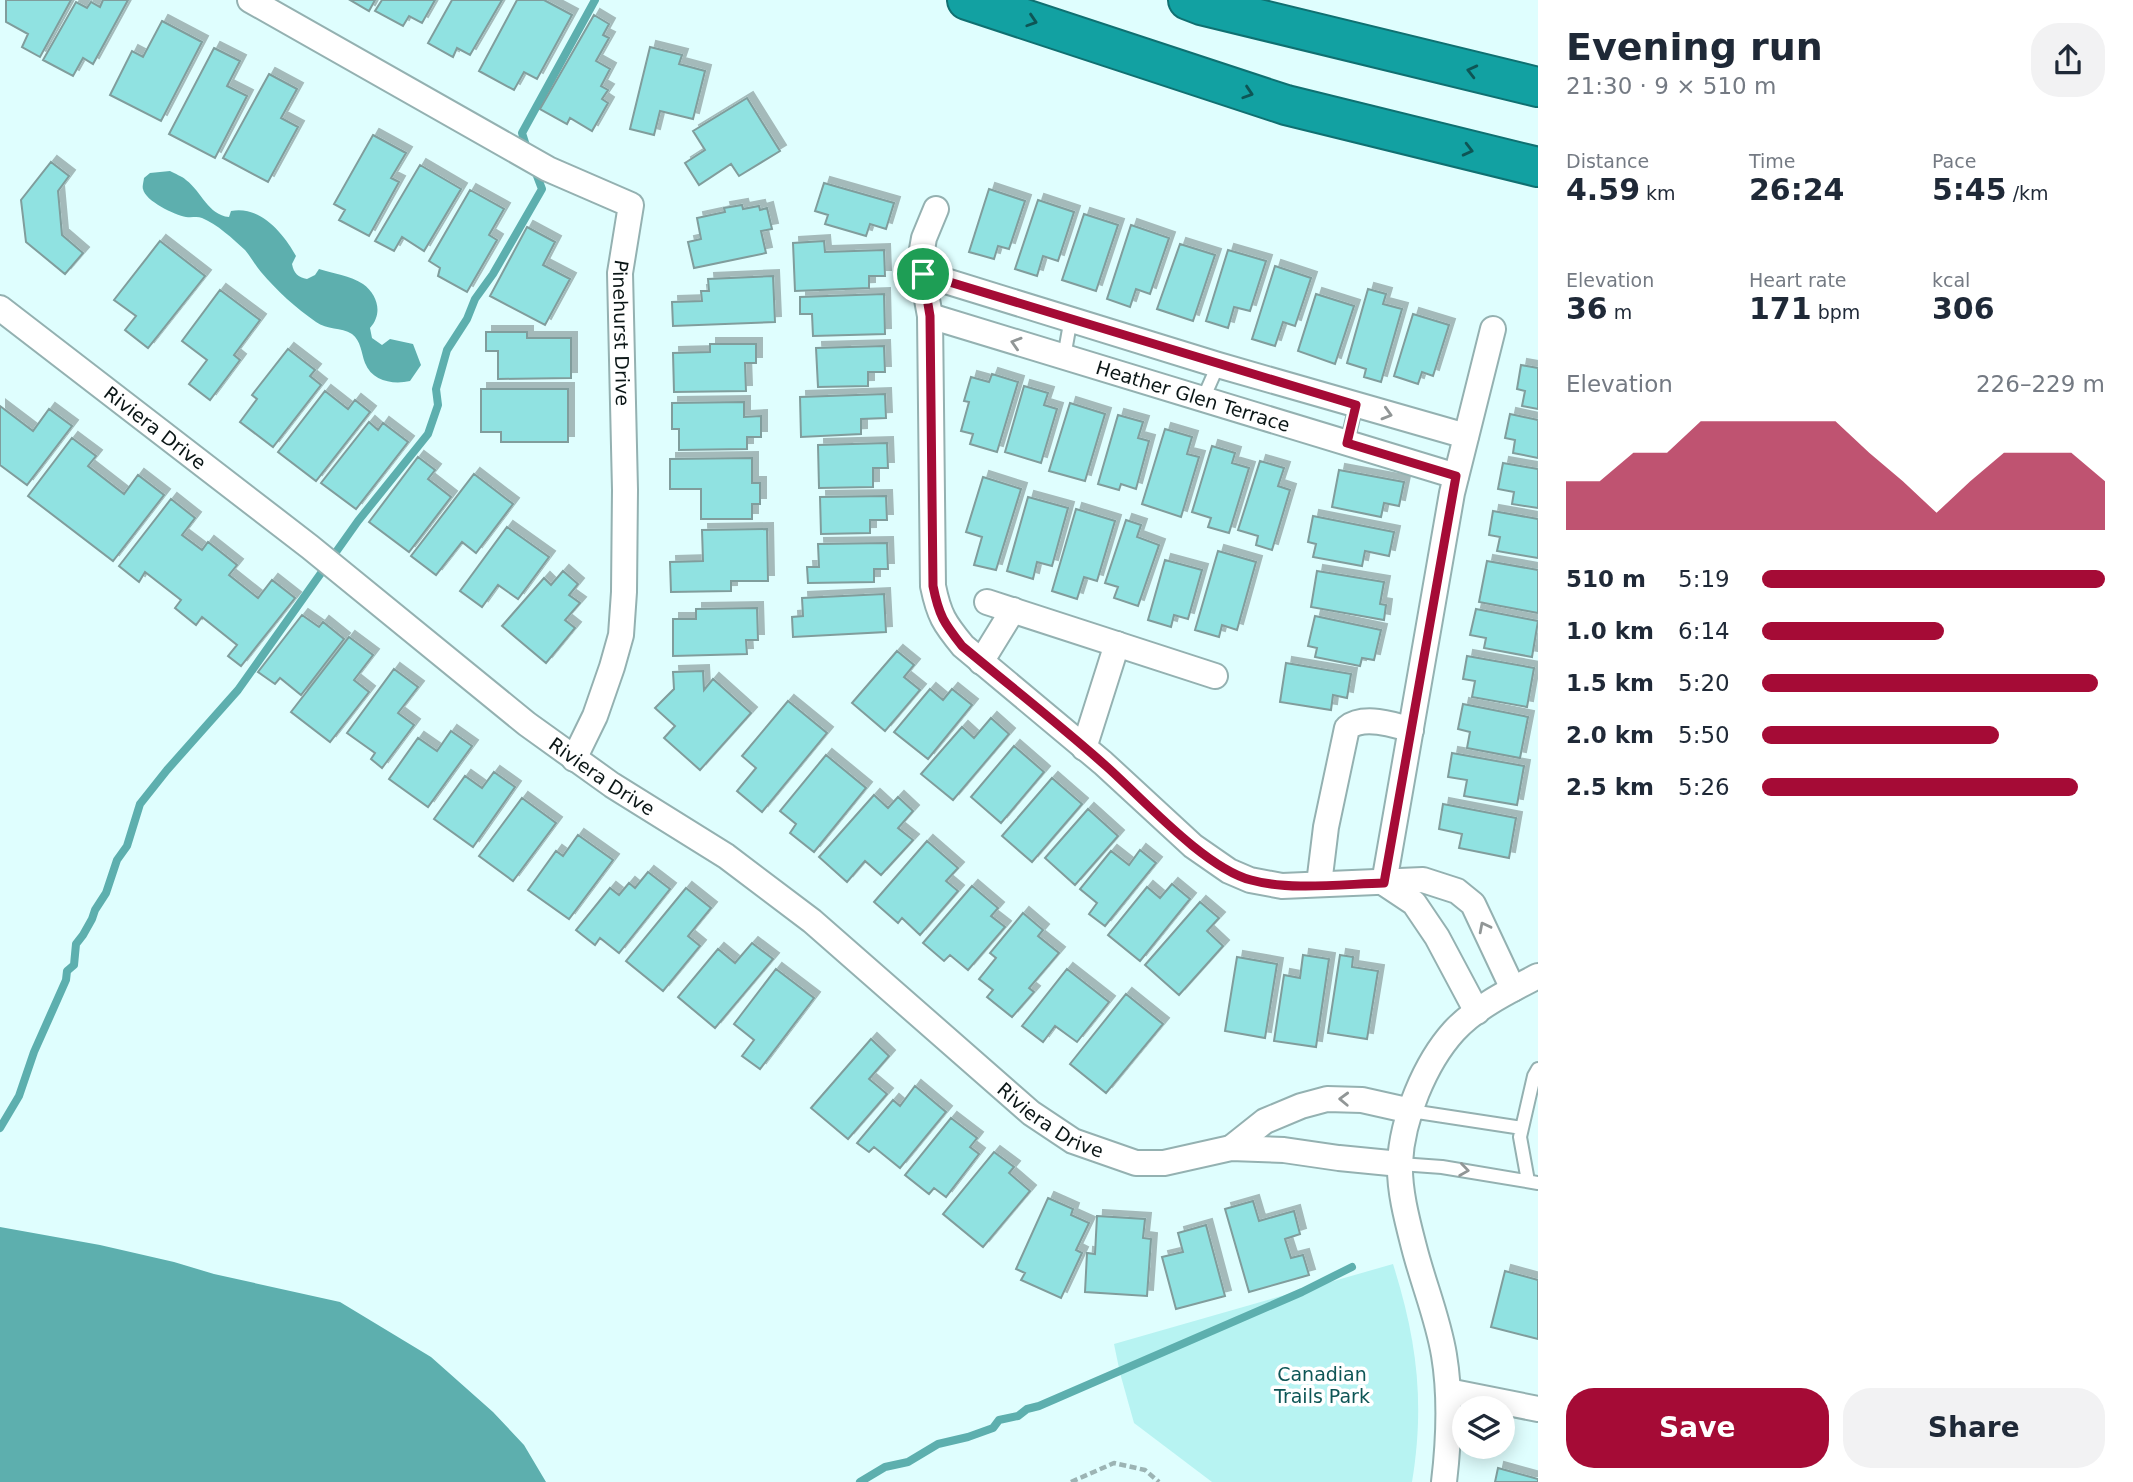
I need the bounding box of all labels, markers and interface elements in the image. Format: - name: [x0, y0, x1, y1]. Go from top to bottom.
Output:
- one-way arrow: [1025, 13, 1037, 28]
- button: share: [2031, 23, 2105, 97]
- text: Evening run: [1566, 25, 1823, 69]
- one-way arrow: [1466, 65, 1478, 79]
- text: 21:30 · 9 × 510 m: [1566, 73, 1776, 99]
- one-way arrow: [1241, 84, 1253, 99]
- one-way arrow: [1462, 142, 1474, 156]
- text: Distance: [1566, 150, 1649, 172]
- text: Time: [1749, 150, 1796, 172]
- text: Pace: [1932, 150, 1976, 172]
- text: 4.59: [1566, 172, 1640, 207]
- text: 26:24: [1749, 172, 1845, 207]
- text: 5:45: [1932, 172, 2007, 207]
- text: km: [1640, 182, 1676, 204]
- text: /km: [2007, 182, 2049, 204]
- pin: [893, 244, 953, 304]
- icon: arrive: [904, 255, 942, 293]
- street label: Pinehurst Drive: [609, 258, 634, 406]
- text: Elevation: [1566, 269, 1654, 291]
- text: Heart rate: [1749, 269, 1847, 291]
- text: kcal: [1932, 269, 1970, 291]
- text: 36: [1566, 291, 1608, 326]
- text: 171: [1749, 291, 1812, 326]
- text: 306: [1932, 291, 1995, 326]
- text: m: [1608, 301, 1632, 323]
- text: bpm: [1812, 301, 1860, 323]
- one-way arrow: [1010, 336, 1022, 351]
- street label: Heather Glen Terrace: [1093, 356, 1293, 436]
- text: Elevation: [1566, 371, 1673, 397]
- text: 226–229 m: [1976, 371, 2105, 397]
- street label: Riviera Drive: [100, 381, 211, 474]
- one-way arrow: [1381, 406, 1393, 420]
- text: 510 m: [1566, 566, 1646, 592]
- text: 5:19: [1678, 566, 1730, 592]
- text: 1.0 km: [1566, 618, 1654, 644]
- text: 6:14: [1678, 618, 1730, 644]
- text: 1.5 km: [1566, 670, 1654, 696]
- text: 5:20: [1678, 670, 1730, 696]
- text: 2.0 km: [1566, 722, 1654, 748]
- text: 5:50: [1678, 722, 1730, 748]
- street label: Riviera Drive: [545, 733, 659, 820]
- text: 2.5 km: [1566, 774, 1654, 800]
- text: 5:26: [1678, 774, 1730, 800]
- one-way arrow: [1478, 922, 1492, 935]
- street label: Riviera Drive: [993, 1078, 1106, 1162]
- one-way arrow: [1338, 1092, 1349, 1107]
- one-way arrow: [1458, 1162, 1470, 1177]
- park label: Canadian Trails Park: [1273, 1363, 1370, 1407]
- button: Save: [1566, 1388, 1829, 1468]
- button: Share: [1843, 1388, 2105, 1468]
- map controls: [1452, 1396, 1515, 1459]
- button: layers: [1452, 1396, 1515, 1459]

